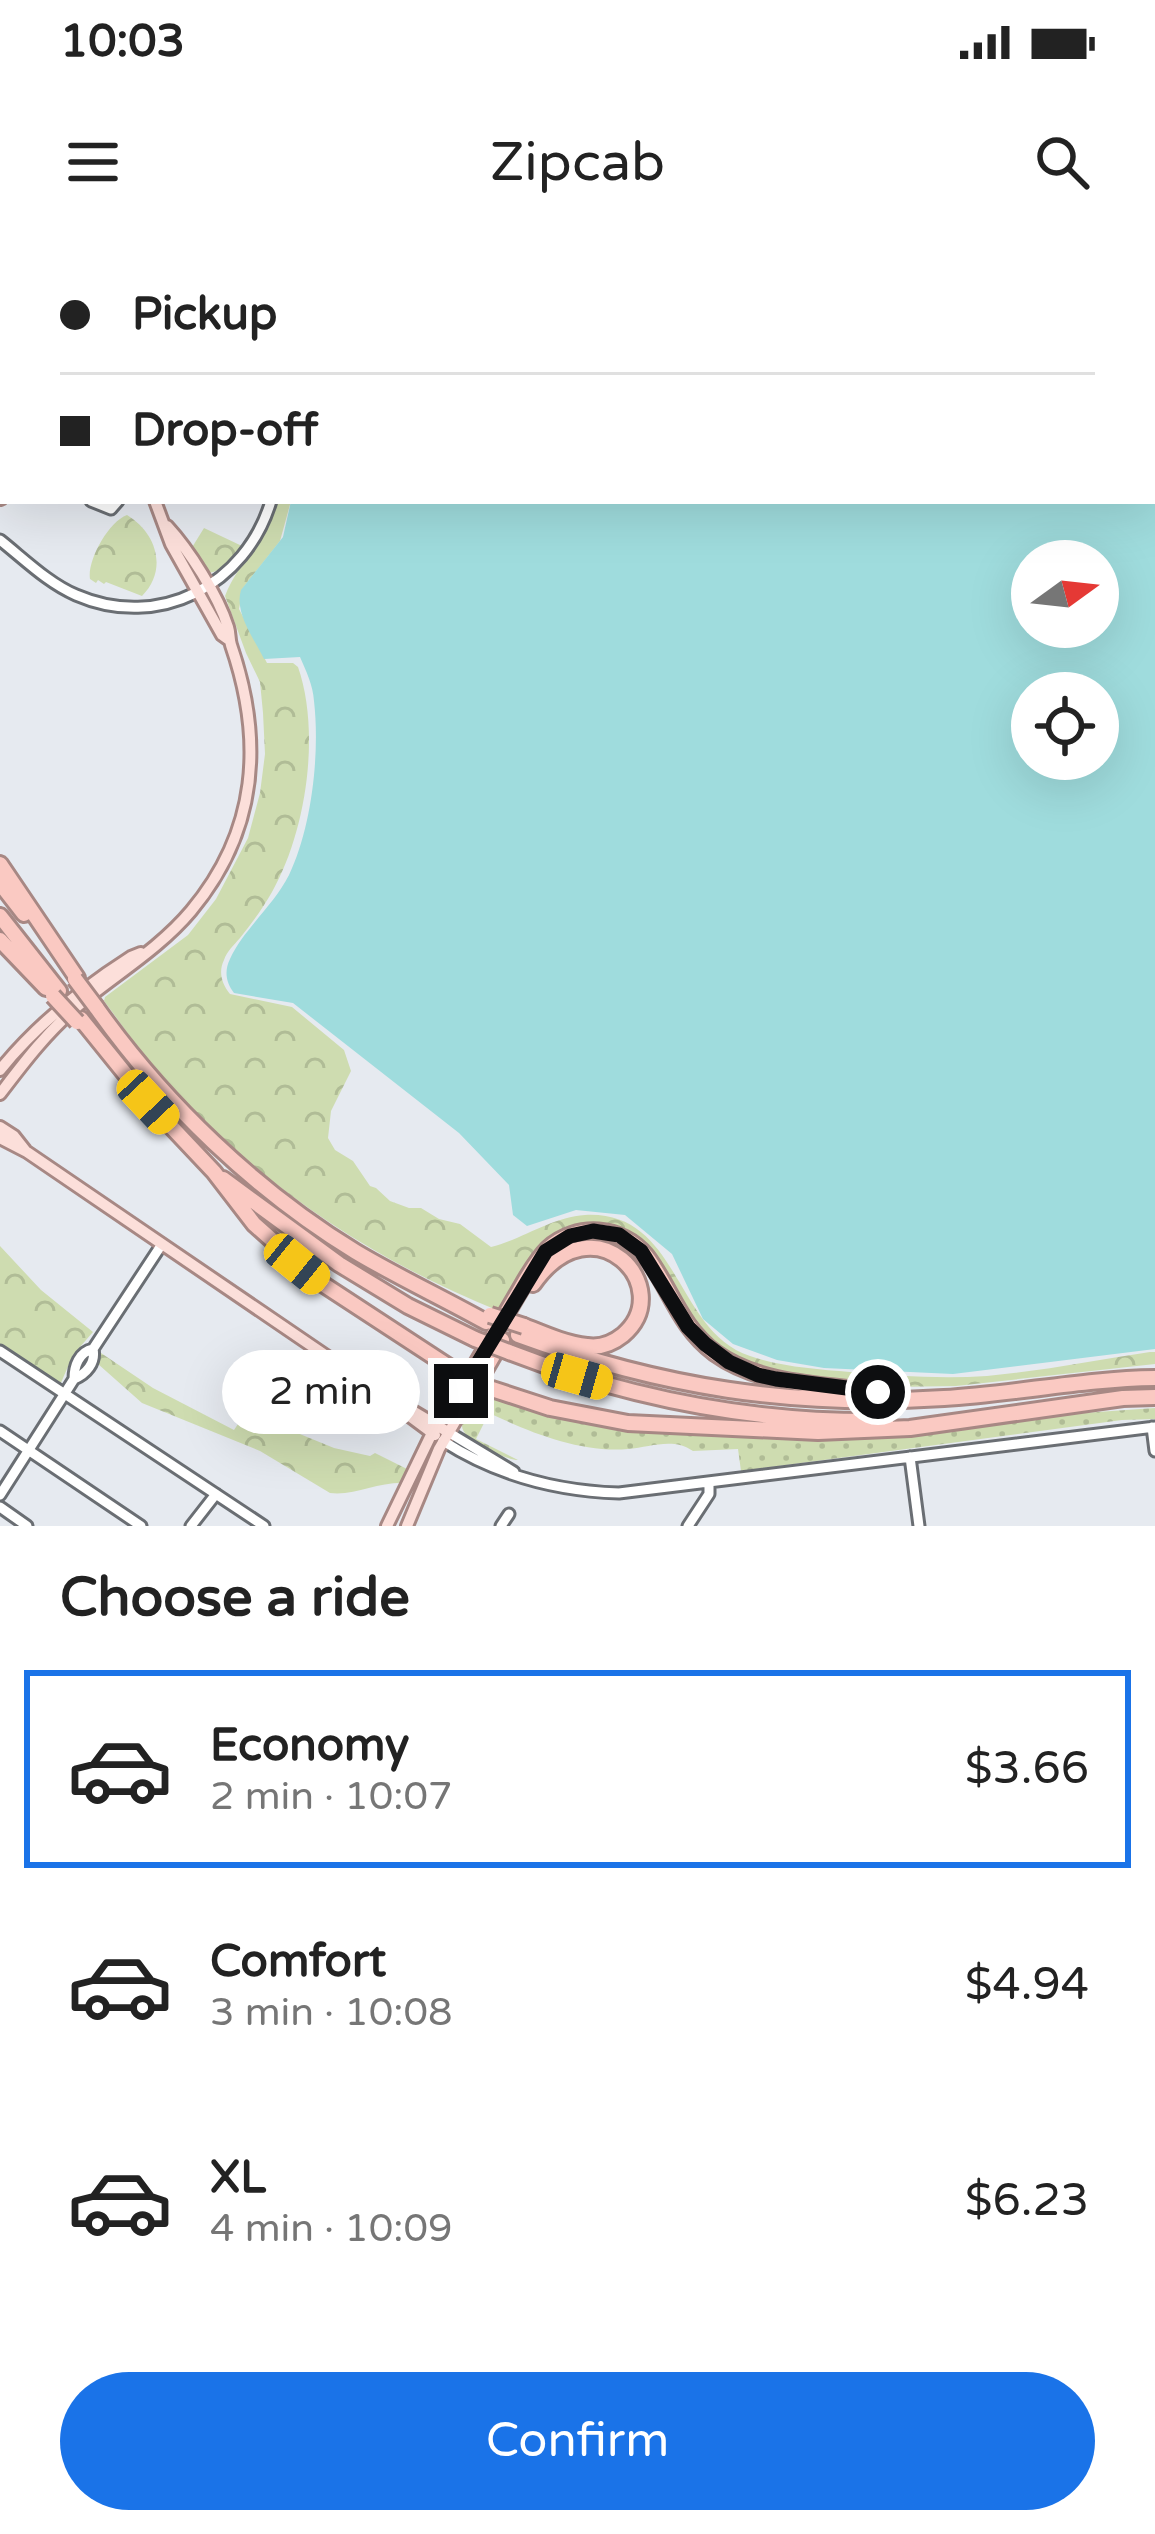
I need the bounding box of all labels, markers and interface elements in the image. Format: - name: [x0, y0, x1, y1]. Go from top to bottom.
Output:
- text: 10:03: [60, 15, 185, 69]
- icon: menu: [60, 129, 126, 195]
- icon: search: [1029, 129, 1095, 195]
- text: Zipcab: [490, 130, 665, 195]
- text: Pickup: [132, 288, 277, 342]
- text: Drop-off: [132, 404, 318, 458]
- north arrow: [1011, 540, 1119, 648]
- map controls: [1011, 540, 1119, 780]
- button: locate: [1011, 672, 1119, 780]
- car: [110, 1063, 186, 1141]
- car: [258, 1227, 336, 1301]
- callout: 2 min: [221, 1349, 419, 1433]
- car: [537, 1349, 617, 1403]
- route end: [434, 1364, 488, 1418]
- route start: [851, 1365, 905, 1419]
- text: 2 min: [269, 1368, 373, 1415]
- text: Choose a ride: [60, 1565, 410, 1630]
- icon: car: [66, 1715, 174, 1823]
- text: Economy: [210, 1719, 409, 1773]
- text: $3.66: [965, 1742, 1089, 1796]
- text: 2 min · 10:07: [210, 1773, 452, 1820]
- icon: car: [66, 1931, 174, 2039]
- text: Comfort: [210, 1935, 386, 1989]
- text: $4.94: [965, 1958, 1089, 2012]
- text: 3 min · 10:08: [210, 1989, 452, 2036]
- icon: car: [66, 2147, 174, 2255]
- text: XL: [210, 2151, 266, 2205]
- text: $6.23: [965, 2174, 1089, 2228]
- text: 4 min · 10:09: [210, 2205, 452, 2252]
- button: Confirm: [60, 2372, 1095, 2510]

